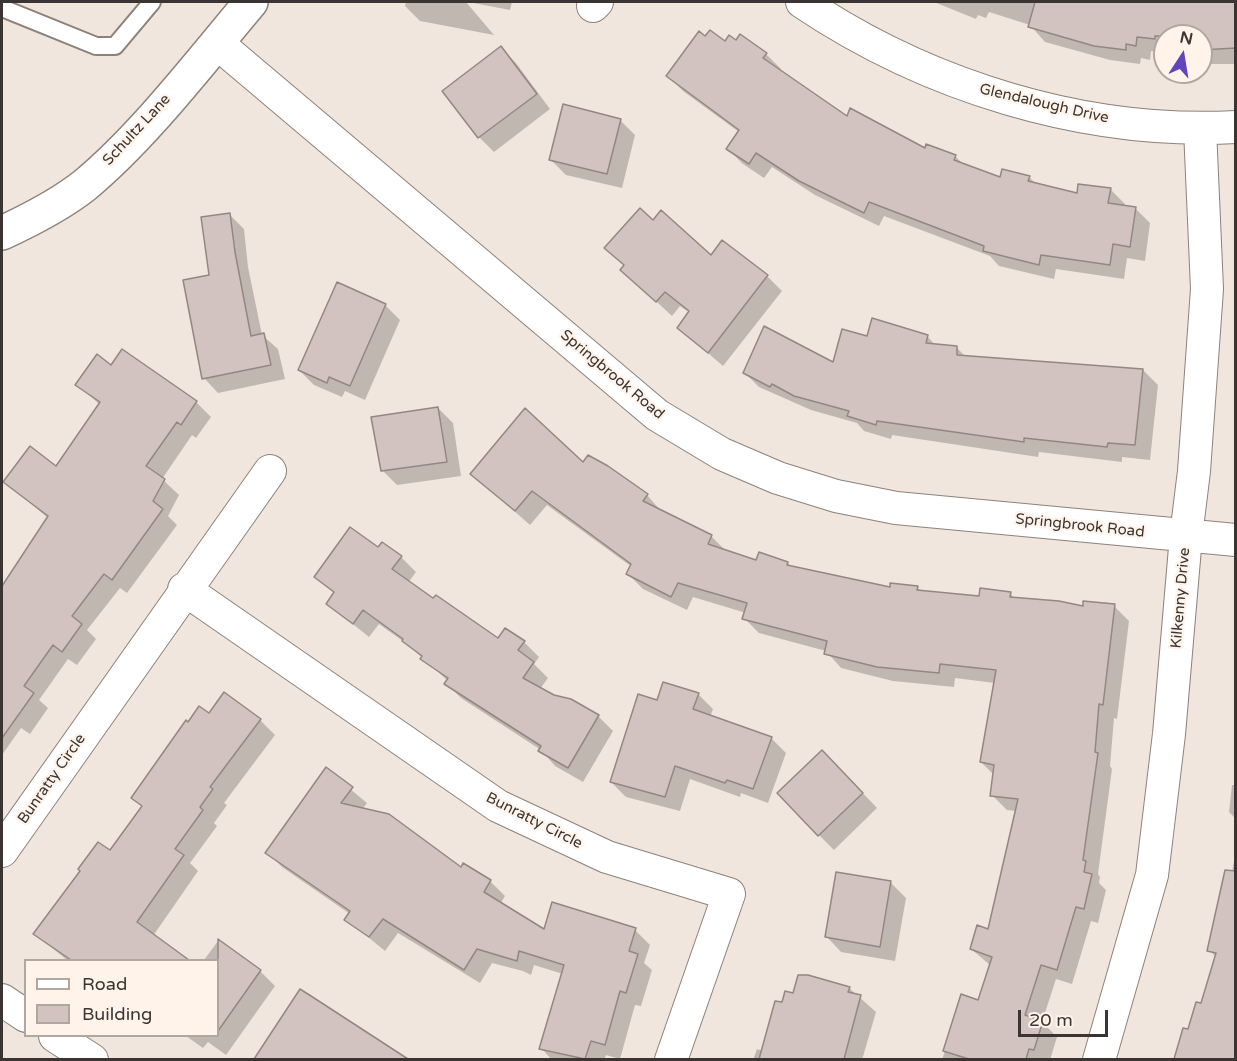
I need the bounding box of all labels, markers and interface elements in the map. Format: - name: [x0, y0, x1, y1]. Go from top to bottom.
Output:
- north arrow: [1153, 24, 1213, 84]
- text: N: [1178, 27, 1195, 49]
- street label: Glendalough Drive: [978, 80, 1110, 128]
- street label: Schultz Lane: [99, 91, 175, 169]
- street label: Springbrook Road: [557, 326, 667, 424]
- street label: Springbrook Road: [1015, 510, 1145, 542]
- street label: Kilkenny Drive: [1168, 547, 1194, 649]
- street label: Bunratty Circle: [14, 731, 90, 827]
- street label: Bunratty Circle: [483, 789, 585, 853]
- legend: [24, 959, 219, 1037]
- text: Road: [82, 973, 127, 995]
- scale bar: [1021, 998, 1111, 1036]
- text: Building: [82, 1003, 152, 1025]
- text: 20 m: [1029, 1009, 1073, 1031]

